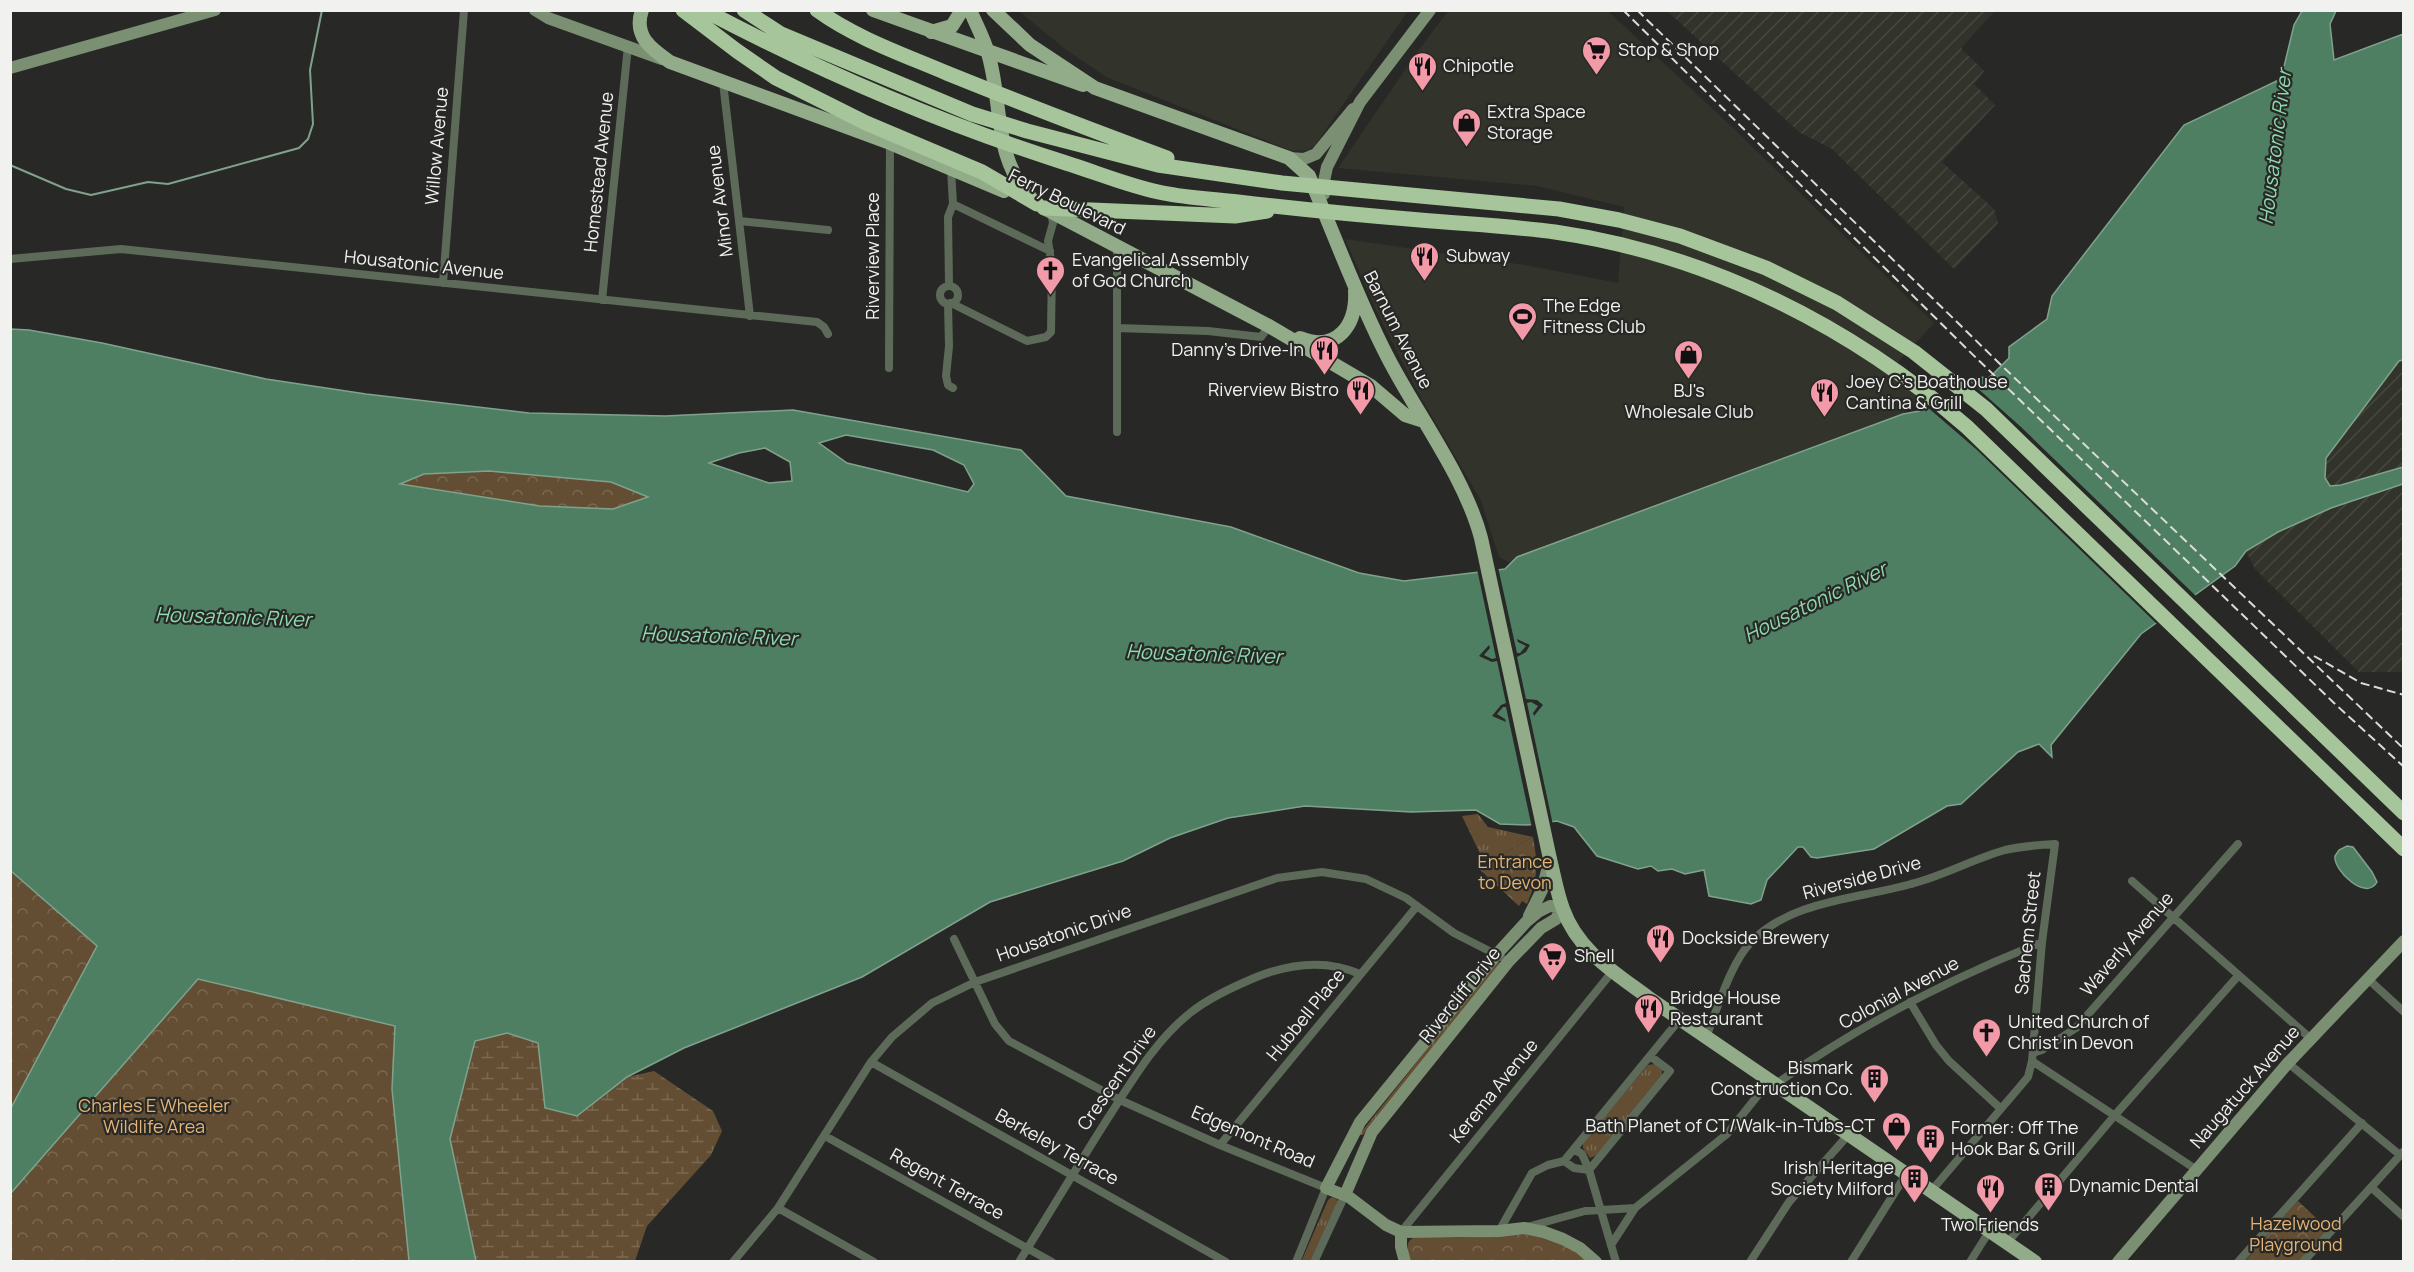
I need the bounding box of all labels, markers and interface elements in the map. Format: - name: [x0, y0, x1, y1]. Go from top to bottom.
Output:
- supermarket icon: Stop & Shop: [1581, 34, 1613, 76]
- place label: Stop & Shop: [1618, 37, 1719, 61]
- restaurant icon: Chipotle: [1406, 50, 1438, 92]
- place label: Chipotle: [1443, 53, 1514, 77]
- water label: Housatonic River: [2252, 65, 2298, 226]
- street label: Willow Avenue: [419, 86, 453, 206]
- street label: Homestead Avenue: [578, 90, 618, 253]
- place label: Extra Space Storage: [1487, 99, 1586, 144]
- shop icon: Extra Space Storage: [1450, 106, 1482, 148]
- street label: Minor Avenue: [700, 144, 738, 258]
- street label: Ferry Boulevard: [1005, 162, 1130, 240]
- street label: Riverview Place: [860, 192, 884, 320]
- restaurant icon: Subway: [1409, 240, 1441, 282]
- place label: Subway: [1446, 243, 1511, 267]
- street label: Housatonic Avenue: [343, 244, 505, 284]
- place label: Evangelical Assembly of God Church: [1072, 247, 1250, 292]
- church icon: Evangelical Assembly of God Church: [1035, 254, 1067, 296]
- street label: Barnum Avenue: [1359, 266, 1439, 393]
- place label: The Edge Fitness Club: [1543, 293, 1646, 338]
- sports icon: The Edge Fitness Club: [1506, 300, 1538, 342]
- restaurant icon: Danny's Drive-In: [1309, 334, 1341, 376]
- place label: Danny's Drive-In: [1171, 337, 1304, 361]
- shop icon: BJ's Wholesale Club: [1673, 338, 1705, 380]
- place label: Joey C's Boathouse Cantina & Grill: [1846, 369, 2008, 414]
- restaurant icon: Riverview Bistro: [1344, 374, 1376, 416]
- restaurant icon: Joey C's Boathouse Cantina & Grill: [1809, 376, 1841, 418]
- place label: Riverview Bistro: [1208, 377, 1339, 401]
- place label: BJ's Wholesale Club: [1624, 378, 1754, 423]
- water label: Housatonic River: [1739, 554, 1893, 648]
- water label: Housatonic River: [155, 600, 314, 633]
- water label: Housatonic River: [641, 619, 800, 652]
- water label: Housatonic River: [1126, 637, 1285, 670]
- park label: Entrance to Devon: [1477, 849, 1553, 894]
- street label: Riverside Drive: [1800, 850, 1924, 904]
- street label: Sachem Street: [2009, 870, 2045, 996]
- street label: Waverly Avenue: [2074, 886, 2178, 1000]
- street label: Housatonic Drive: [993, 898, 1134, 966]
- restaurant icon: Dockside Brewery: [1645, 922, 1677, 964]
- place label: Dockside Brewery: [1682, 925, 1830, 949]
- supermarket icon: Shell: [1537, 940, 1569, 982]
- street label: Rivercliff Drive: [1413, 941, 1505, 1047]
- place label: Shell: [1574, 943, 1615, 967]
- street label: Colonial Avenue: [1834, 950, 1963, 1034]
- street label: Hubbell Place: [1261, 963, 1350, 1066]
- place label: Bridge House Restaurant: [1670, 985, 1781, 1030]
- restaurant icon: Bridge House Restaurant: [1633, 992, 1665, 1034]
- place label: United Church of Christ in Devon: [2008, 1009, 2150, 1054]
- church icon: United Church of Christ in Devon: [1971, 1016, 2003, 1058]
- street label: Crescent Drive: [1071, 1020, 1161, 1135]
- street label: Naugatuck Avenue: [2184, 1020, 2304, 1153]
- street label: Kerema Avenue: [1444, 1033, 1543, 1147]
- place label: Bismark Construction Co.: [1711, 1055, 1854, 1100]
- building icon: Bismark Construction Co.: [1858, 1062, 1890, 1104]
- park label: Charles E Wheeler Wildlife Area: [78, 1093, 230, 1138]
- street label: Edgemont Road: [1188, 1099, 1319, 1173]
- street label: Berkeley Terrace: [991, 1102, 1123, 1190]
- shop icon: Bath Planet of CT/Walk-in-Tubs-CT: [1880, 1110, 1912, 1152]
- place label: Bath Planet of CT/Walk-in-Tubs-CT: [1585, 1113, 1875, 1137]
- place label: Former: Off The Hook Bar & Grill: [1951, 1115, 2079, 1160]
- building icon: Former: Off The Hook Bar & Grill: [1914, 1122, 1946, 1164]
- street label: Regent Terrace: [886, 1142, 1009, 1224]
- place label: Irish Heritage Society Milford: [1771, 1155, 1894, 1200]
- building icon: Irish Heritage Society Milford: [1899, 1162, 1931, 1204]
- building icon: Dynamic Dental: [2032, 1170, 2064, 1212]
- restaurant icon: Two Friends: [1974, 1172, 2006, 1214]
- place label: Dynamic Dental: [2069, 1173, 2199, 1197]
- park label: Hazelwood Playground: [2249, 1211, 2343, 1256]
- place label: Two Friends: [1941, 1212, 2039, 1236]

